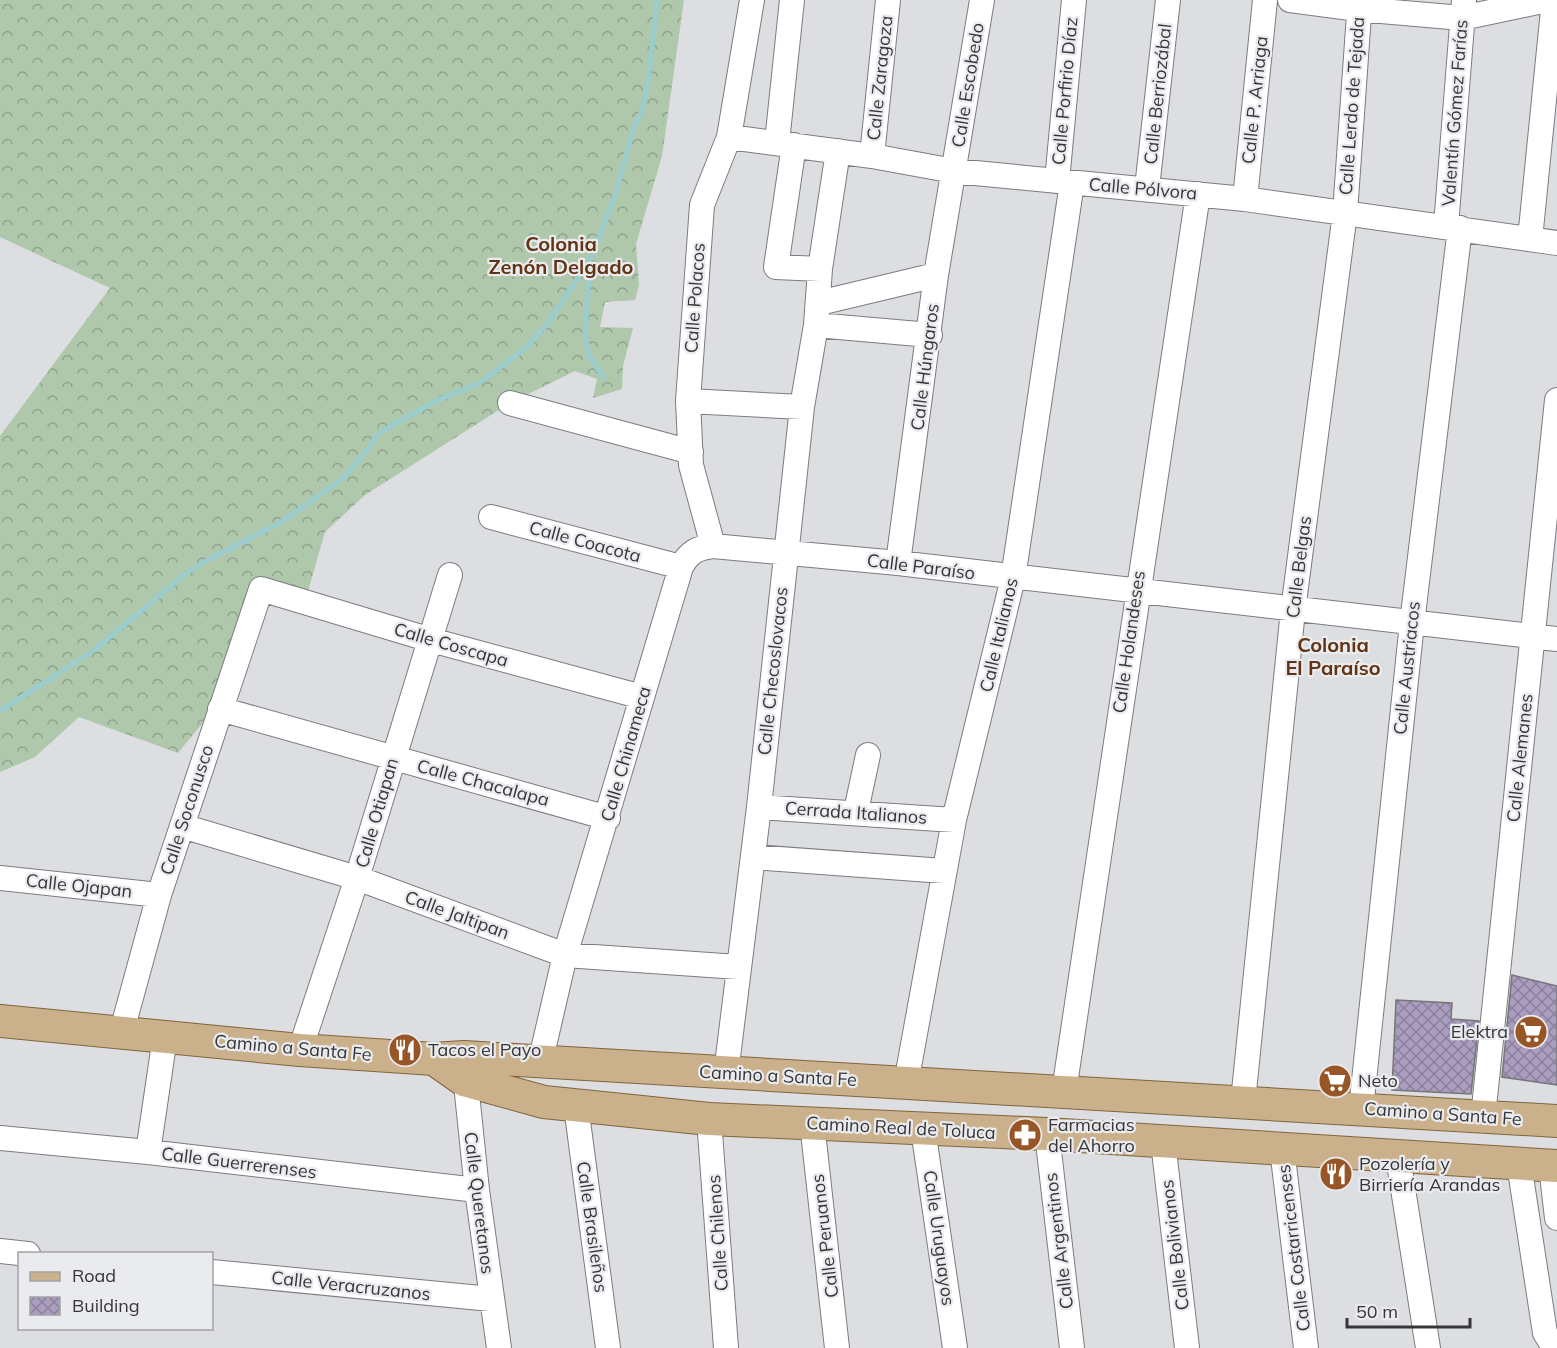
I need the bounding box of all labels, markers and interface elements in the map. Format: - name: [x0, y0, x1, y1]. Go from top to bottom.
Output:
- street label: Calle Zaragoza: [862, 14, 898, 142]
- street label: Calle Porfirio Díaz: [1047, 16, 1082, 166]
- street label: Calle Lerdo de Tejada: [1334, 16, 1369, 196]
- street label: Valentín Gómez Farías: [1437, 19, 1472, 207]
- street label: Calle Escobedo: [946, 21, 989, 149]
- street label: Calle Berriozábal: [1139, 22, 1176, 165]
- street label: Calle P. Arriaga: [1236, 35, 1273, 165]
- street label: Calle Pólvora: [1088, 172, 1198, 205]
- district label: Colonia Zenón Delgado: [489, 231, 634, 279]
- street label: Calle Polacos: [679, 242, 710, 354]
- street label: Calle Húngaros: [905, 302, 944, 432]
- street label: Calle Belgas: [1281, 514, 1316, 619]
- street label: Calle Coacota: [527, 516, 643, 567]
- street label: Calle Paraíso: [866, 548, 976, 585]
- street label: Calle Holandeses: [1107, 569, 1150, 715]
- street label: Calle Italianos: [974, 575, 1023, 694]
- street label: Calle Checoslovacos: [752, 586, 793, 756]
- street label: Calle Austriacos: [1388, 600, 1425, 736]
- street label: Calle Coscapa: [391, 617, 511, 672]
- district label: Colonia El Paraíso: [1285, 632, 1381, 680]
- street label: Calle Chinameca: [595, 684, 656, 824]
- street label: Calle Alemanes: [1501, 693, 1538, 823]
- street label: Calle Soconusco: [155, 742, 218, 878]
- street label: Calle Chacalapa: [415, 754, 552, 811]
- street label: Calle Otiapan: [350, 755, 403, 870]
- street label: Cerrada Italianos: [784, 796, 928, 829]
- street label: Calle Ojapan: [25, 868, 133, 903]
- street label: Calle Jaltipan: [402, 885, 513, 944]
- supermarket icon: Elektra: [1513, 1014, 1549, 1050]
- place label: Elektra: [1451, 1020, 1508, 1043]
- street label: Camino a Santa Fe: [213, 1029, 373, 1066]
- restaurant icon: Tacos el Payo: [387, 1032, 423, 1068]
- place label: Tacos el Payo: [428, 1038, 541, 1061]
- street label: Camino a Santa Fe: [699, 1060, 857, 1091]
- supermarket icon: Neto: [1317, 1063, 1353, 1099]
- place label: Neto: [1358, 1069, 1398, 1092]
- street label: Camino a Santa Fe: [1363, 1097, 1523, 1130]
- street label: Camino Real de Toluca: [806, 1111, 996, 1144]
- place label: Farmacias del Ahorro: [1048, 1113, 1135, 1157]
- pharmacy icon: Farmacias del Ahorro: [1007, 1117, 1043, 1153]
- street label: Calle Queretanos: [459, 1131, 500, 1275]
- street label: Calle Guerrerenses: [160, 1142, 318, 1183]
- place label: Pozolería y Birriería Arandas: [1359, 1152, 1501, 1196]
- restaurant icon: Pozolería y Birriería Arandas: [1318, 1156, 1354, 1192]
- street label: Calle Brasileños: [572, 1160, 613, 1294]
- street label: Calle Costarricenses: [1272, 1163, 1315, 1333]
- street label: Calle Uruguayos: [919, 1169, 960, 1307]
- street label: Calle Argentinos: [1039, 1172, 1078, 1310]
- street label: Calle Peruanos: [805, 1173, 844, 1299]
- street label: Calle Chilenos: [702, 1174, 733, 1292]
- street label: Calle Bolivianos: [1155, 1178, 1194, 1312]
- legend: [18, 1252, 213, 1330]
- text: Road: [72, 1264, 116, 1287]
- street label: Calle Veracruzanos: [270, 1266, 432, 1305]
- scale bar: [1347, 1291, 1470, 1329]
- text: Building: [72, 1294, 140, 1317]
- text: 50 m: [1356, 1300, 1398, 1323]

